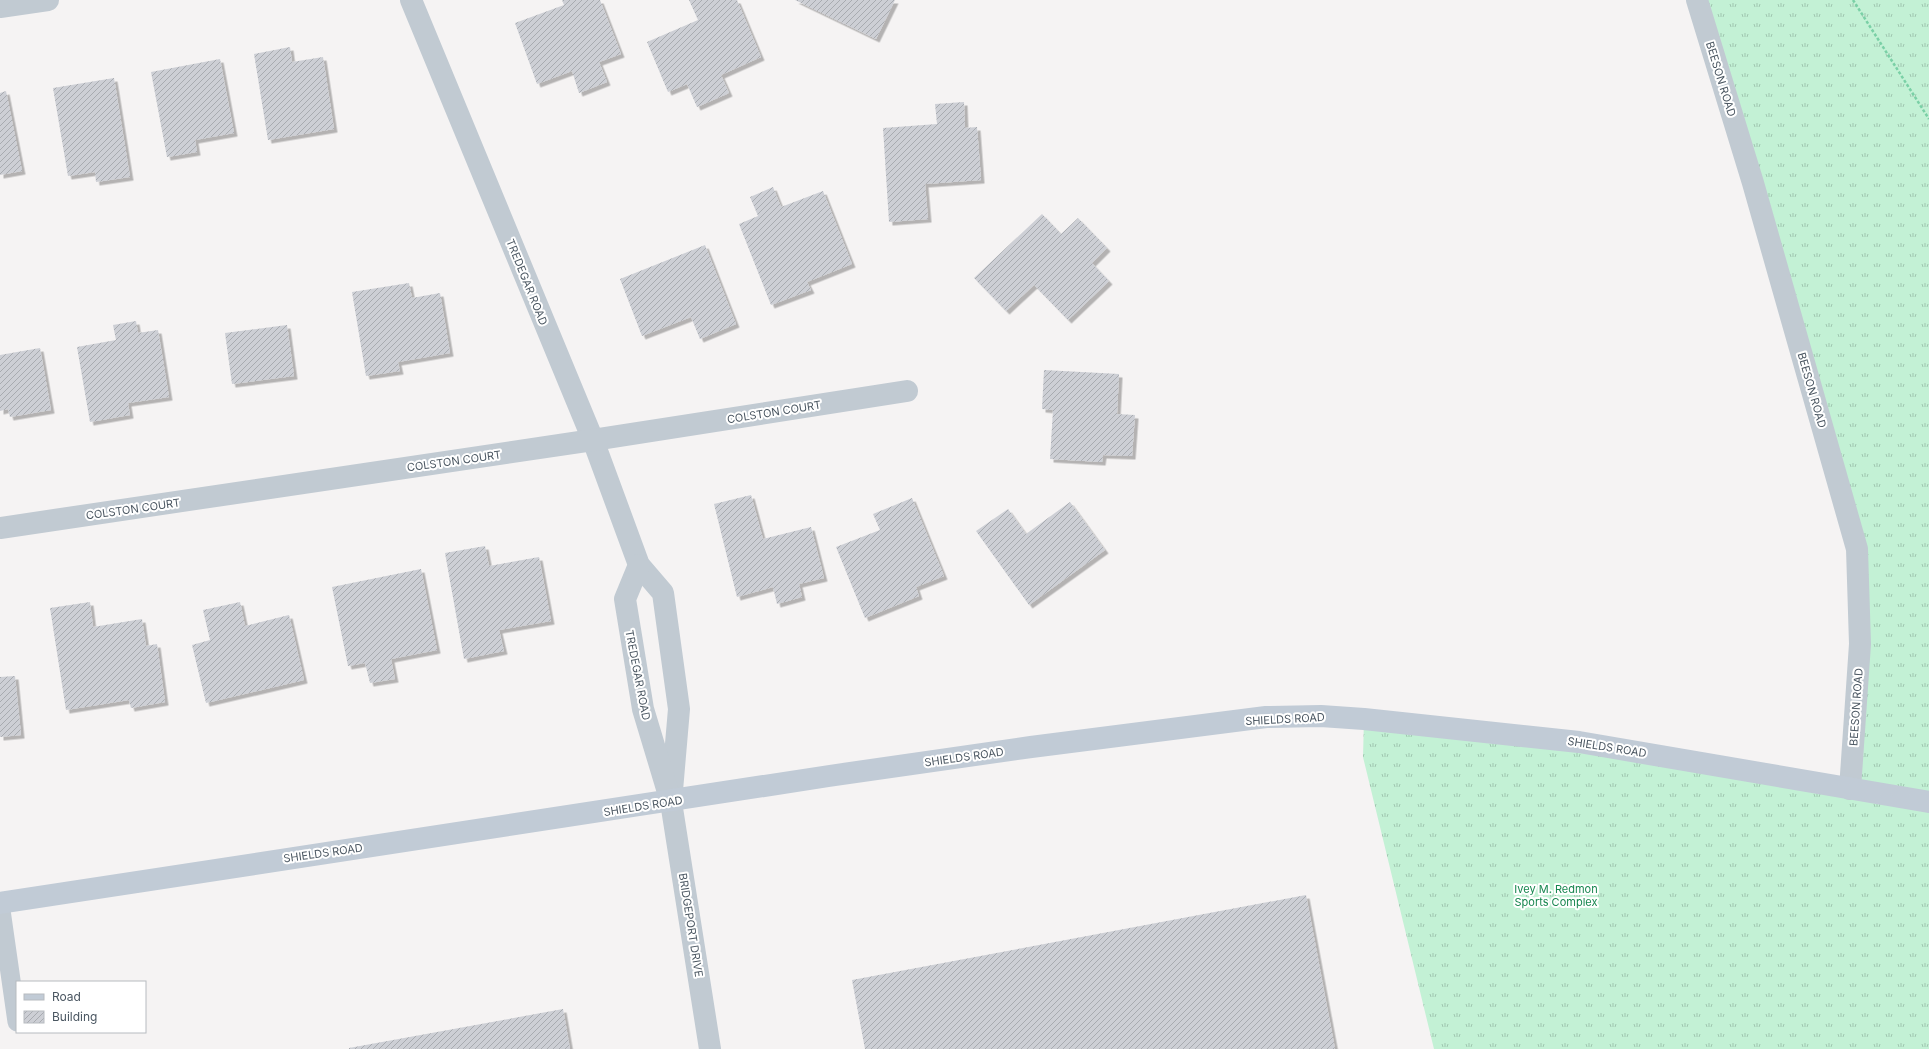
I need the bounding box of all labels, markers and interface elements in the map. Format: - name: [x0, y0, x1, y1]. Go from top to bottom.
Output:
- street label: BEESON ROAD: [1703, 40, 1739, 118]
- street label: TREDEGAR ROAD: [503, 237, 551, 327]
- street label: BEESON ROAD: [1795, 351, 1829, 429]
- street label: COLSTON COURT: [726, 398, 822, 426]
- street label: COLSTON COURT: [406, 447, 502, 475]
- street label: COLSTON COURT: [85, 495, 181, 523]
- street label: TREDEGAR ROAD: [622, 629, 654, 721]
- street label: BEESON ROAD: [1846, 668, 1866, 746]
- street label: SHIELDS ROAD: [1245, 710, 1325, 728]
- street label: SHIELDS ROAD: [1567, 734, 1648, 760]
- street label: SHIELDS ROAD: [924, 745, 1005, 769]
- street label: SHIELDS ROAD: [603, 793, 684, 819]
- street label: SHIELDS ROAD: [283, 841, 364, 865]
- street label: BRIDGEPORT DRIVE: [676, 872, 706, 978]
- park label: Ivey M. Redmon Sports Complex: [1514, 882, 1598, 909]
- legend: [16, 981, 146, 1033]
- text: Road: [52, 989, 81, 1004]
- text: Building: [52, 1009, 97, 1024]

